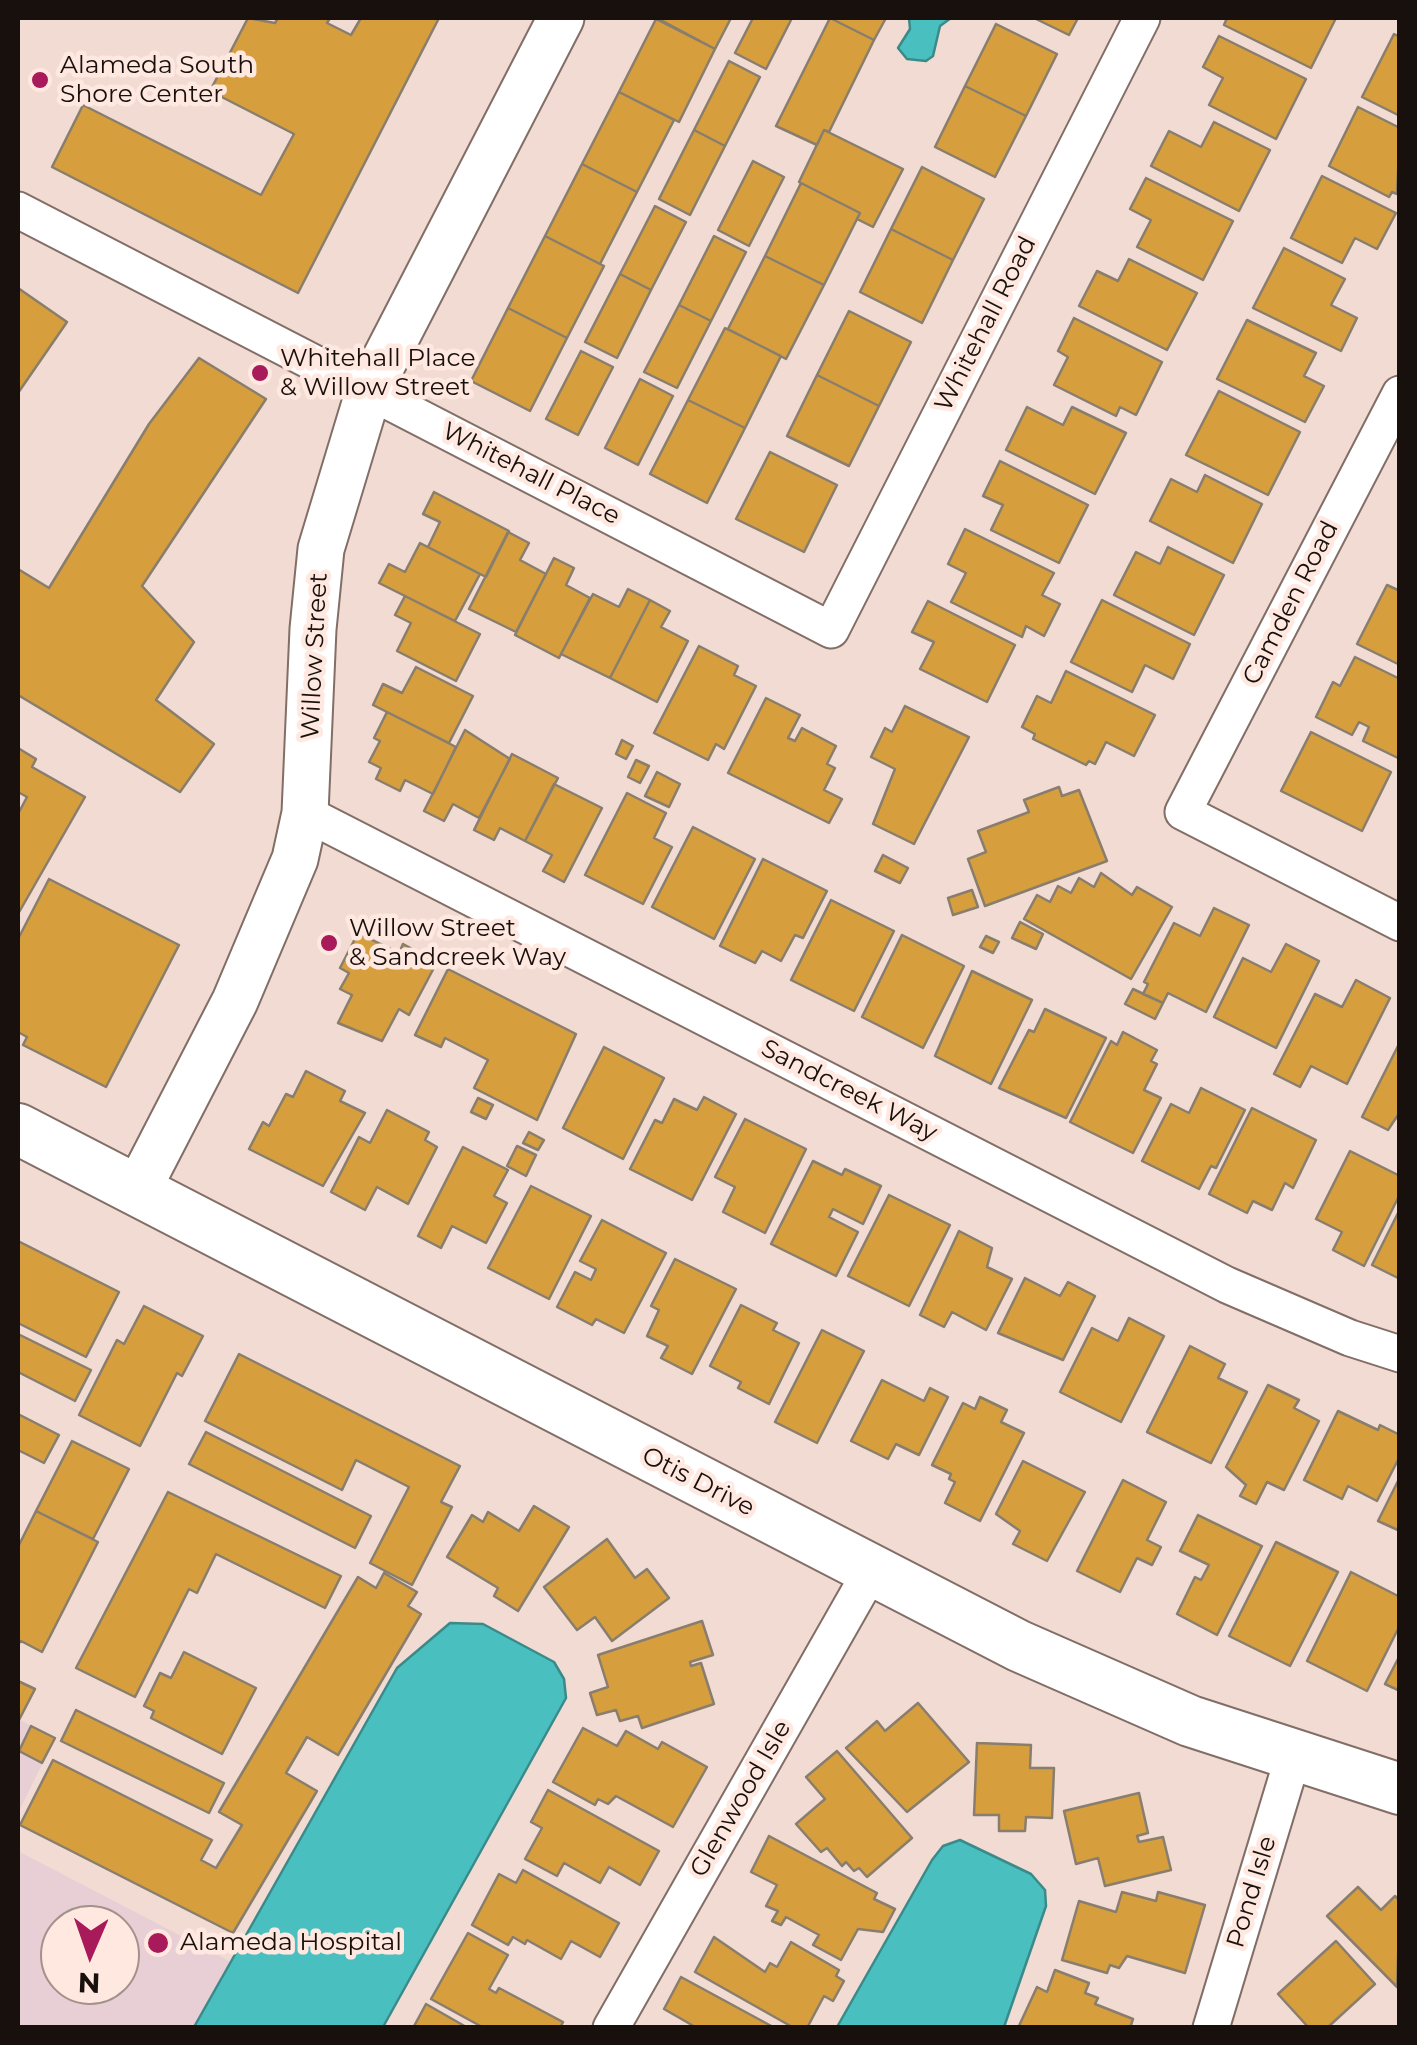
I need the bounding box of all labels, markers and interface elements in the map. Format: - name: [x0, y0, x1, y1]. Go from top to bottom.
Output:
- place label: Alameda South Shore Center: [60, 51, 254, 110]
- marker: Alameda South Shore Center: [29, 69, 51, 91]
- street label: Whitehall Road: [929, 231, 1043, 417]
- place label: Whitehall Place & Willow Street: [280, 344, 476, 403]
- marker: Whitehall Place & Willow Street: [249, 362, 271, 384]
- street label: Whitehall Place: [437, 416, 625, 532]
- street label: Camden Road: [1237, 516, 1345, 690]
- street label: Willow Street: [296, 572, 334, 740]
- place label: Willow Street & Sandcreek Way: [349, 914, 566, 973]
- marker: Willow Street & Sandcreek Way: [318, 932, 340, 954]
- street label: Sandcreek Way: [756, 1034, 942, 1148]
- street label: Otis Drive: [637, 1441, 759, 1523]
- street label: Glenwood Isle: [684, 1715, 798, 1883]
- street label: Pond Isle: [1221, 1832, 1283, 1952]
- north arrow: [40, 1905, 140, 2005]
- place label: Alameda Hospital: [180, 1928, 402, 1958]
- marker: Alameda Hospital: [145, 1930, 171, 1956]
- text: N: [77, 1966, 101, 2000]

